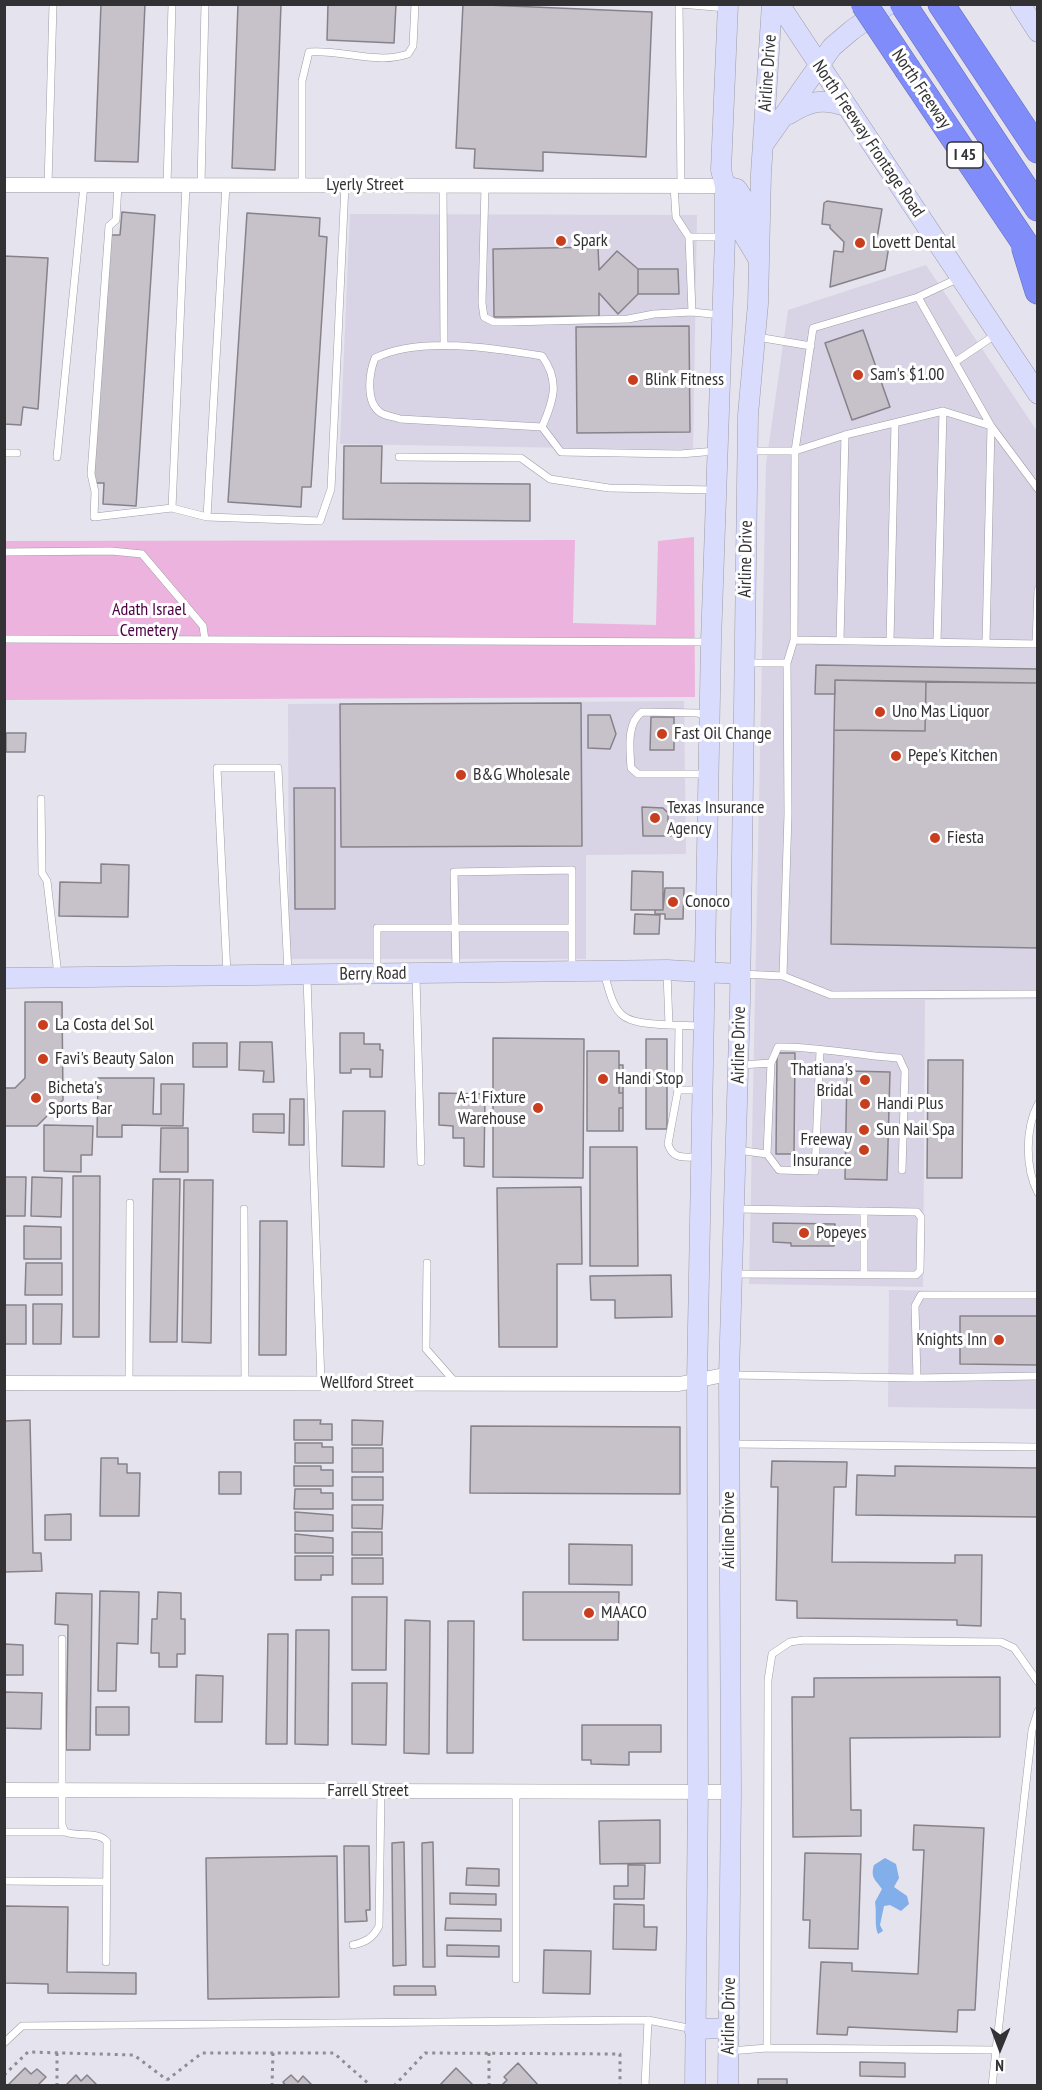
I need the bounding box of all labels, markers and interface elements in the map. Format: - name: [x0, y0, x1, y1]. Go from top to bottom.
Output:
- street label: Airline Drive: [755, 34, 781, 112]
- street label: North Freeway: [887, 45, 955, 133]
- street label: North Freeway Frontage Road: [807, 56, 929, 222]
- road number: I 45: [947, 142, 983, 168]
- street label: Lyerly Street: [326, 174, 404, 196]
- place label: Spark: [573, 230, 608, 252]
- place label: Lovett Dental: [872, 232, 956, 254]
- marker: Spark: [554, 234, 568, 248]
- marker: Lovett Dental: [853, 236, 867, 250]
- place label: Sam's $1.00: [870, 364, 944, 386]
- marker: Sam's $1.00: [851, 368, 865, 382]
- place label: Blink Fitness: [645, 369, 724, 391]
- marker: Blink Fitness: [626, 373, 640, 387]
- street label: Airline Drive: [735, 520, 757, 598]
- park label: Adath Israel Cemetery: [112, 599, 186, 642]
- place label: Uno Mas Liquor: [892, 701, 989, 723]
- marker: Uno Mas Liquor: [873, 705, 887, 719]
- place label: Fast Oil Change: [674, 723, 772, 745]
- marker: Fast Oil Change: [655, 727, 669, 741]
- place label: Pepe's Kitchen: [908, 745, 998, 767]
- marker: Pepe's Kitchen: [889, 749, 903, 763]
- place label: B&G Wholesale: [473, 764, 570, 786]
- marker: B&G Wholesale: [454, 768, 468, 782]
- place label: Texas Insurance Agency: [667, 797, 764, 840]
- marker: Texas Insurance Agency: [648, 811, 662, 825]
- place label: Fiesta: [947, 827, 984, 849]
- marker: Fiesta: [928, 831, 942, 845]
- place label: Conoco: [685, 891, 730, 913]
- marker: Conoco: [666, 895, 680, 909]
- street label: Berry Road: [339, 963, 407, 985]
- street label: Airline Drive: [728, 1006, 750, 1084]
- place label: La Costa del Sol: [55, 1014, 154, 1036]
- marker: La Costa del Sol: [36, 1018, 50, 1032]
- place label: Favi's Beauty Salon: [55, 1048, 174, 1070]
- marker: Favi's Beauty Salon: [36, 1052, 50, 1066]
- place label: Thatiana's Bridal: [790, 1059, 853, 1102]
- place label: Handi Stop: [615, 1068, 683, 1090]
- marker: Handi Stop: [596, 1072, 610, 1086]
- marker: Thatiana's Bridal: [858, 1073, 872, 1087]
- place label: Bicheta's Sports Bar: [48, 1077, 112, 1120]
- place label: A-1 Fixture Warehouse: [457, 1087, 526, 1130]
- marker: Bicheta's Sports Bar: [29, 1091, 43, 1105]
- place label: Handi Plus: [877, 1093, 943, 1115]
- marker: Handi Plus: [858, 1097, 872, 1111]
- marker: A-1 Fixture Warehouse: [531, 1101, 545, 1115]
- place label: Sun Nail Spa: [876, 1119, 955, 1141]
- marker: Sun Nail Spa: [857, 1123, 871, 1137]
- place label: Freeway Insurance: [792, 1129, 852, 1172]
- marker: Freeway Insurance: [857, 1143, 871, 1157]
- place label: Popeyes: [816, 1222, 867, 1244]
- marker: Popeyes: [797, 1226, 811, 1240]
- place label: Knights Inn: [916, 1329, 987, 1351]
- marker: Knights Inn: [992, 1333, 1006, 1347]
- street label: Wellford Street: [320, 1372, 414, 1394]
- street label: Airline Drive: [718, 1491, 740, 1569]
- place label: MAACO: [601, 1602, 647, 1624]
- marker: MAACO: [582, 1606, 596, 1620]
- street label: Farrell Street: [327, 1780, 409, 1802]
- street label: Airline Drive: [718, 1977, 740, 2055]
- north arrow: [970, 2018, 1030, 2078]
- text: N: [995, 2056, 1004, 2076]

